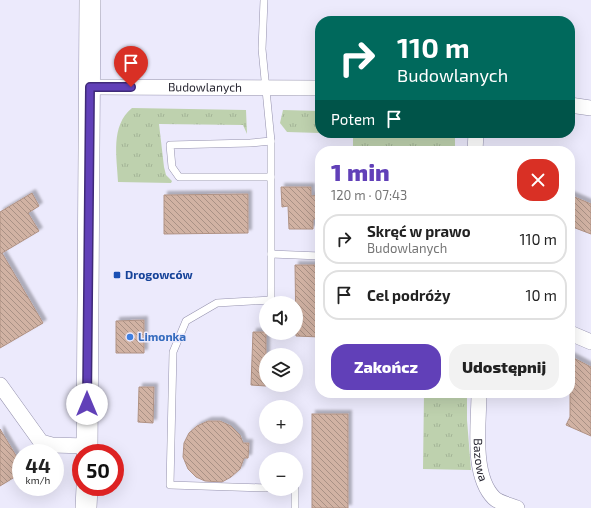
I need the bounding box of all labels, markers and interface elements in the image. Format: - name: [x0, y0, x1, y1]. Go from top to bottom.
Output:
- text: 110 m: [397, 30, 470, 64]
- icon: right: [331, 32, 383, 84]
- pin: [114, 46, 148, 87]
- icon: arrive: [120, 52, 142, 74]
- text: Budowlanych: [397, 64, 508, 86]
- street label: Budowlanych: [168, 79, 242, 94]
- icon: arrive: [383, 108, 405, 130]
- text: Potem: [331, 110, 375, 128]
- text: 1 min: [331, 157, 390, 186]
- button: close: [517, 159, 559, 201]
- text: 120 m · 07:43: [331, 187, 407, 203]
- text: Skręć w prawo: [367, 222, 471, 240]
- icon: right: [333, 228, 355, 250]
- text: 110 m: [520, 230, 557, 248]
- text: Budowlanych: [367, 240, 447, 256]
- place label: Drogowców: [125, 267, 193, 281]
- marker: Drogowców: [112, 270, 122, 280]
- icon: arrive: [333, 284, 355, 306]
- text: Cel podróży: [367, 286, 450, 304]
- text: 10 m: [525, 286, 557, 304]
- map controls: [259, 296, 303, 496]
- button: sound: [259, 296, 303, 340]
- place label: Limonka: [138, 329, 186, 343]
- marker: Limonka: [125, 332, 135, 342]
- button: Zakończ: [331, 344, 441, 390]
- button: Udostępnij: [449, 344, 559, 390]
- button: layers: [259, 348, 303, 392]
- position arrow: [66, 383, 108, 425]
- button: +: [259, 400, 303, 444]
- street label: Bazowa: [472, 438, 491, 483]
- speed limit sign: 50: [72, 444, 124, 496]
- button: −: [259, 452, 303, 496]
- text: 44: [25, 453, 51, 477]
- text: km/h: [26, 474, 50, 486]

